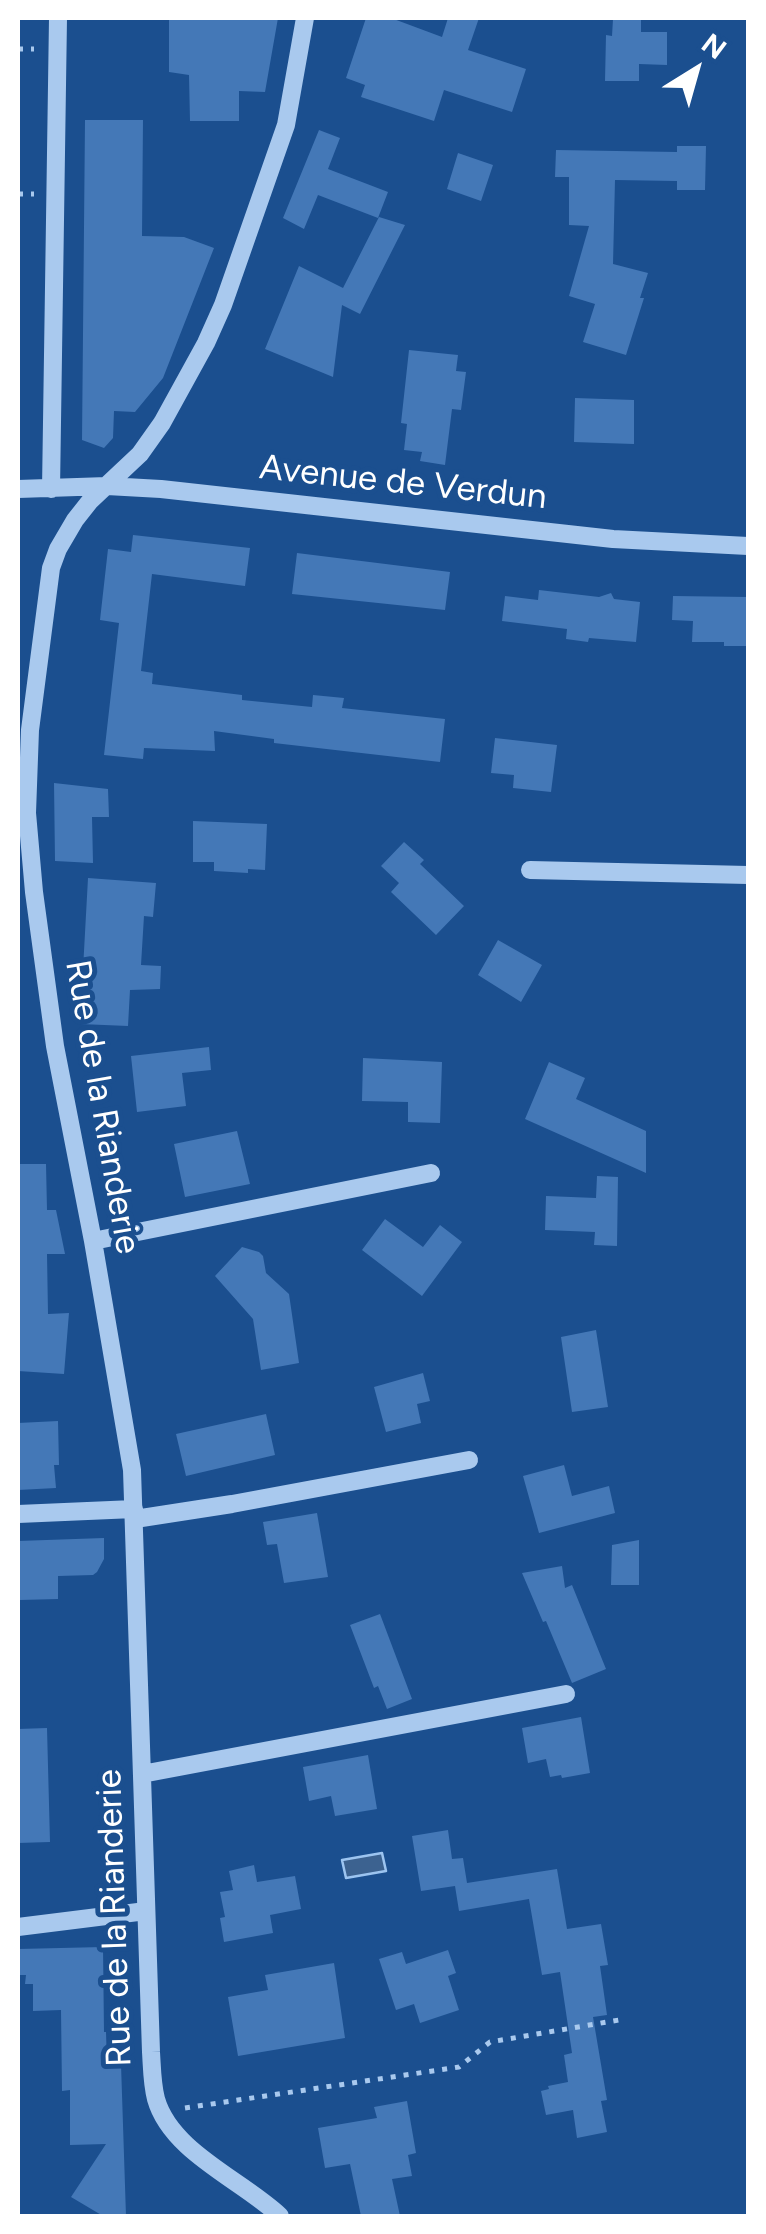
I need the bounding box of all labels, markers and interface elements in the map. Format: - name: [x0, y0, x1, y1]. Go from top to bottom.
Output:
- north arrow: [646, 20, 746, 120]
- text: N: [695, 26, 733, 66]
- street label: Avenue de Verdun: [257, 447, 549, 519]
- street label: Rue de la Rianderie: [55, 957, 149, 1257]
- street label: Rue de la Rianderie: [89, 1768, 141, 2068]

